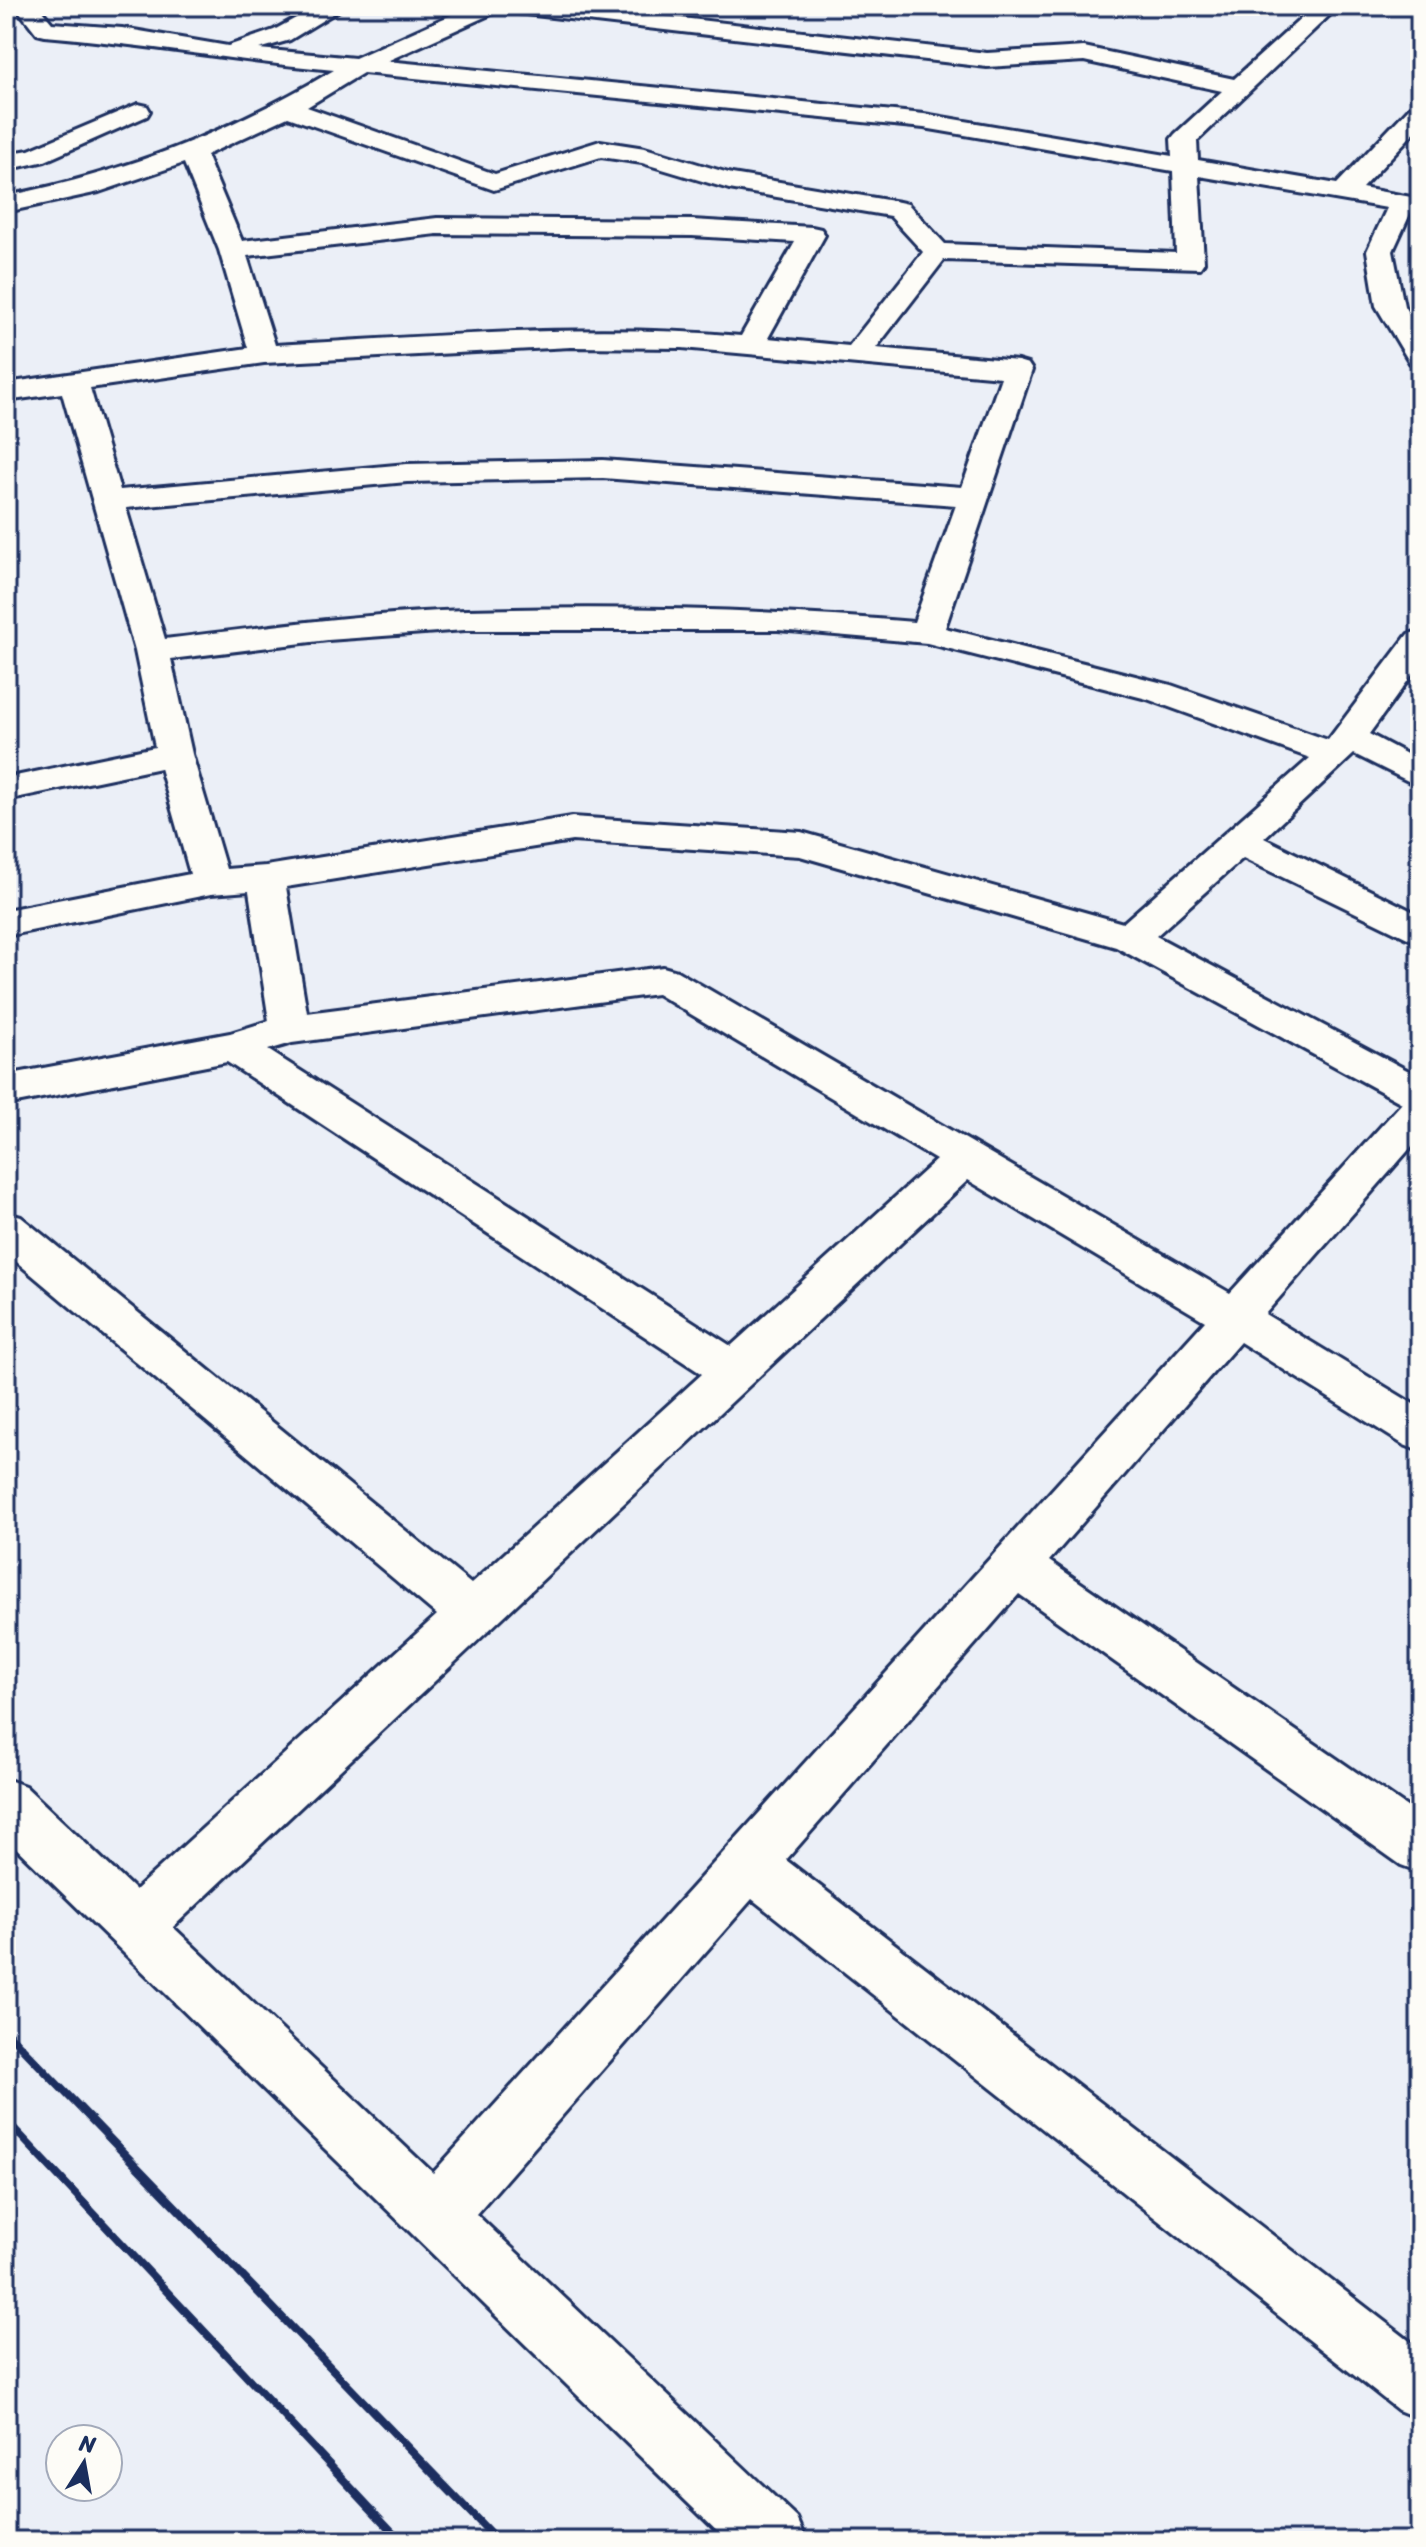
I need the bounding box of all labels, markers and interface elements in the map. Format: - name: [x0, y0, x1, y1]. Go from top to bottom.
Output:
- north arrow: [44, 2423, 124, 2503]
- text: N: [76, 2423, 100, 2465]

